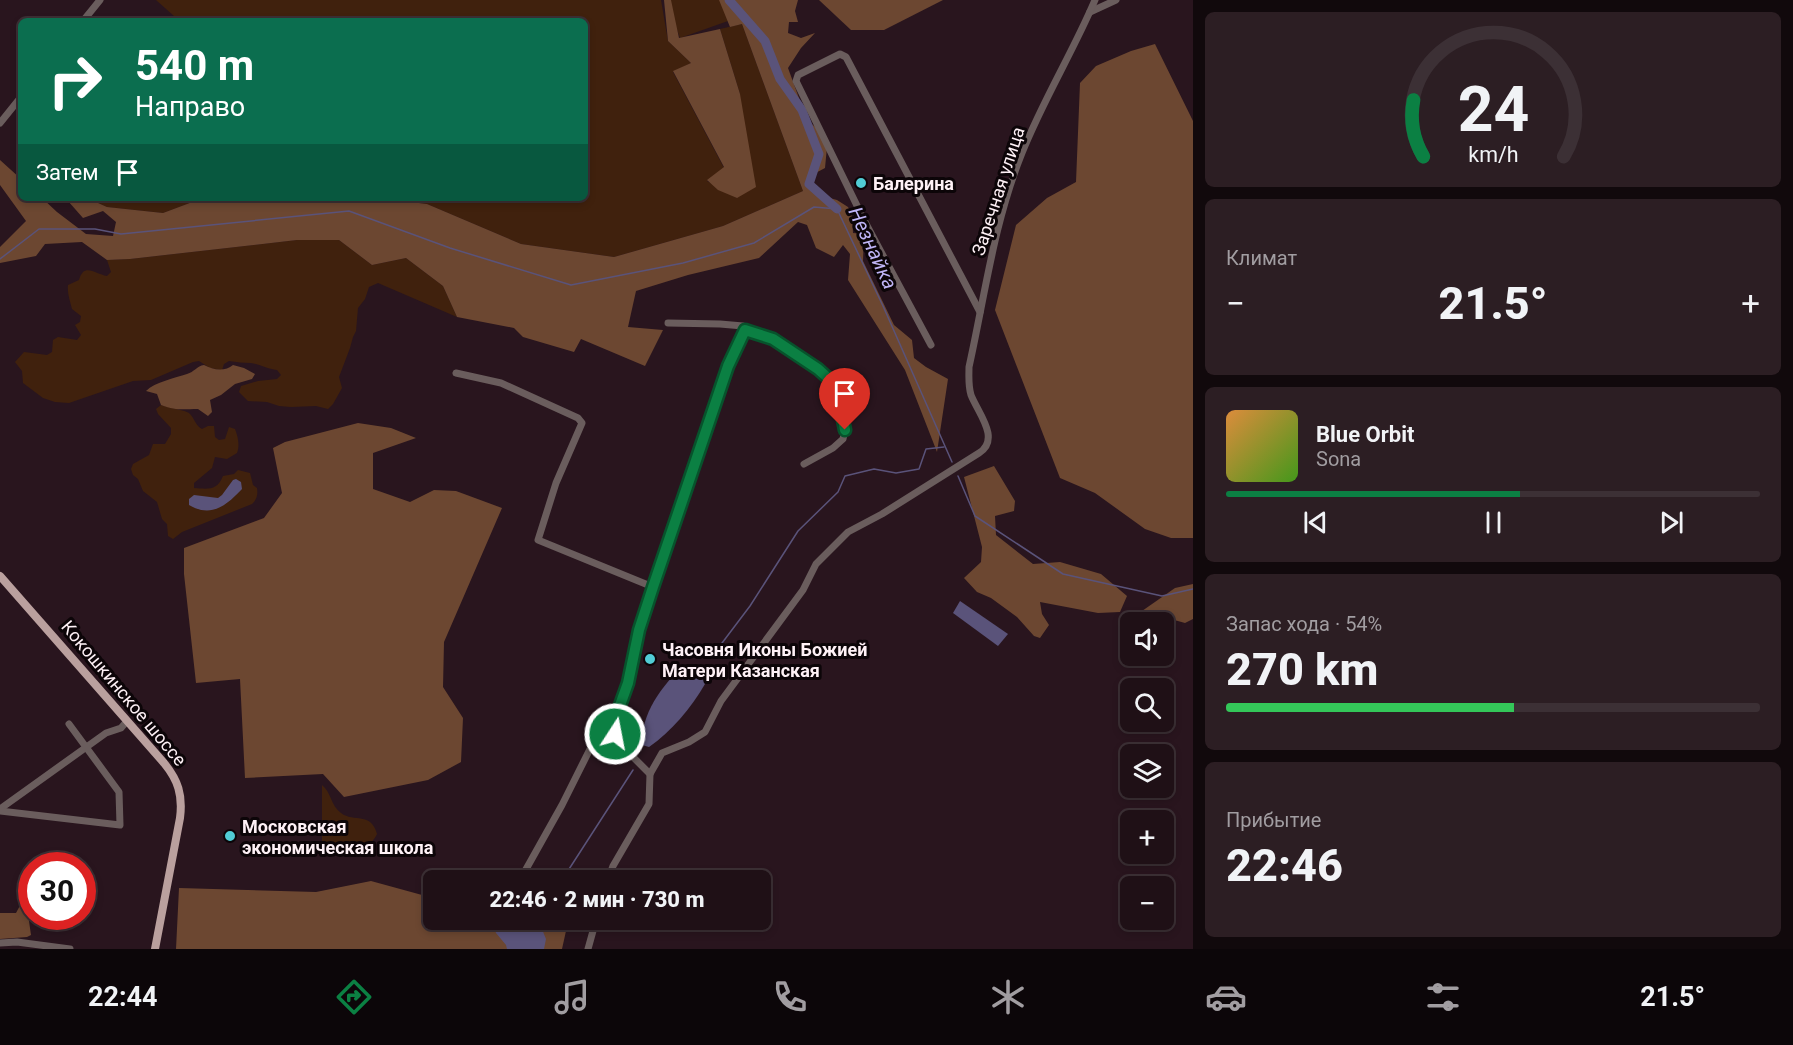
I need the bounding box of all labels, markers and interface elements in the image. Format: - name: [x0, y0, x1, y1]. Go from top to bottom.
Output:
- text: 540 m: [135, 41, 254, 90]
- icon: right: [36, 42, 114, 120]
- text: 24: [1457, 73, 1529, 146]
- text: Направо: [135, 91, 245, 123]
- street label: Заречная улица: [967, 124, 1029, 258]
- text: km/h: [1468, 142, 1518, 167]
- icon: arrive: [111, 156, 144, 189]
- text: Затем: [36, 160, 99, 185]
- place label: Балерина: [873, 173, 954, 194]
- marker: Балерина: [854, 176, 868, 190]
- water label: Незнайка: [844, 203, 902, 293]
- text: Климат: [1226, 246, 1297, 270]
- text: 21.5°: [1439, 277, 1548, 330]
- text: −: [1226, 284, 1245, 323]
- text: +: [1741, 284, 1760, 323]
- pin: [819, 368, 870, 430]
- icon: arrive: [828, 377, 861, 410]
- text: Blue Orbit: [1316, 422, 1414, 447]
- text: Sona: [1316, 447, 1361, 471]
- icon: previous: [1299, 506, 1332, 539]
- icon: pause: [1477, 506, 1510, 539]
- icon: next: [1655, 506, 1688, 539]
- map controls: [1120, 612, 1174, 930]
- button: sound: [1120, 612, 1174, 666]
- text: Запас хода · 54%: [1226, 612, 1382, 636]
- street label: Кокошкинское шоссе: [57, 616, 191, 770]
- place label: Часовня Иконы Божией Матери Казанская: [662, 639, 867, 681]
- text: 270 km: [1226, 643, 1378, 696]
- marker: Часовня Иконы Божией Матери Казанская: [643, 652, 657, 666]
- button: search: [1120, 678, 1174, 732]
- position arrow: [583, 702, 647, 766]
- button: layers: [1120, 744, 1174, 798]
- text: Прибытие: [1226, 808, 1321, 832]
- button: +: [1120, 810, 1174, 864]
- place label: Московская экономическая школа: [242, 816, 434, 858]
- marker: Московская экономическая школа: [223, 829, 237, 843]
- text: 22:46: [1226, 839, 1343, 892]
- speed limit sign: 30: [18, 852, 96, 930]
- button: −: [1120, 876, 1174, 930]
- text: 22:46 · 2 мин · 730 m: [489, 887, 705, 912]
- icon: directions: [333, 976, 375, 1018]
- icon: music: [551, 976, 593, 1018]
- icon: phone: [769, 976, 811, 1018]
- icon: climate: [987, 976, 1029, 1018]
- icon: car: [1205, 976, 1247, 1018]
- icon: filters: [1422, 976, 1464, 1018]
- text: 22:44: [88, 981, 157, 1013]
- text: 21.5°: [1640, 981, 1705, 1013]

